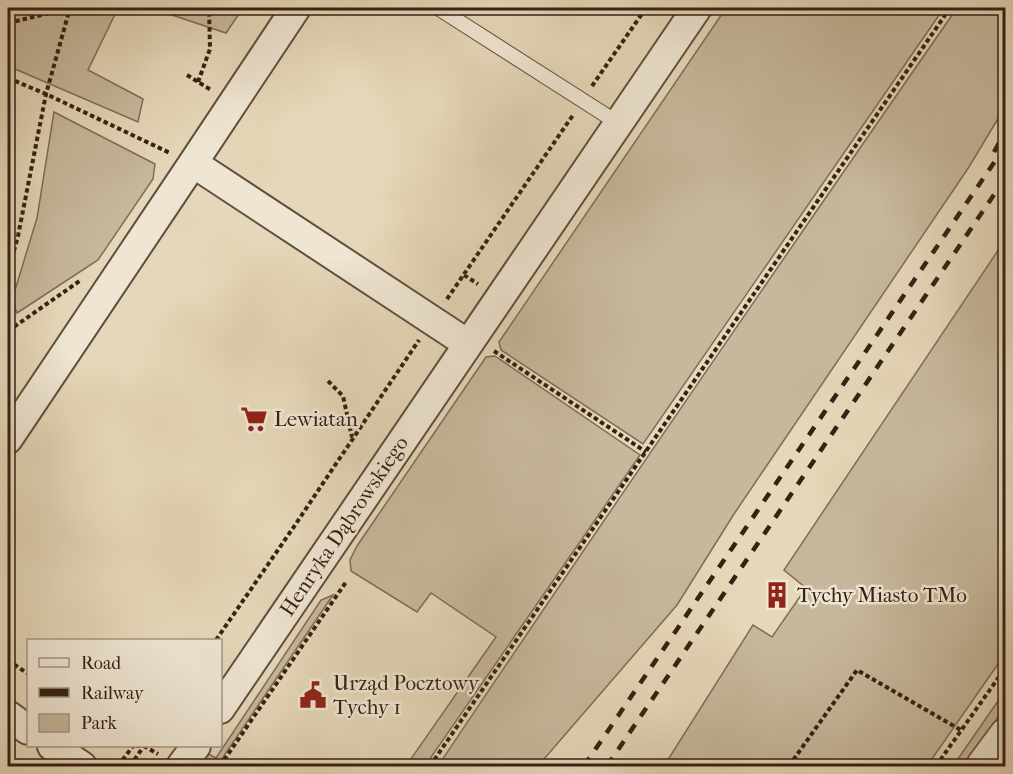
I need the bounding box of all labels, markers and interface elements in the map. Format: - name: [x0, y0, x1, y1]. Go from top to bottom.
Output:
- supermarket icon: Lewiatan: [239, 404, 269, 434]
- place label: Lewiatan: [274, 407, 358, 431]
- street label: Henryka Dąbrowskiego: [275, 431, 413, 621]
- building icon: Tychy Miasto TMo: [762, 580, 792, 610]
- place label: Tychy Miasto TMo: [797, 583, 967, 607]
- legend: [27, 639, 222, 747]
- text: Road: [81, 653, 121, 674]
- place label: Urząd Pocztowy Tychy 1: [333, 671, 480, 719]
- public building icon: Urząd Pocztowy Tychy 1: [298, 680, 328, 710]
- text: Railway: [81, 683, 145, 704]
- text: Park: [81, 713, 118, 734]

